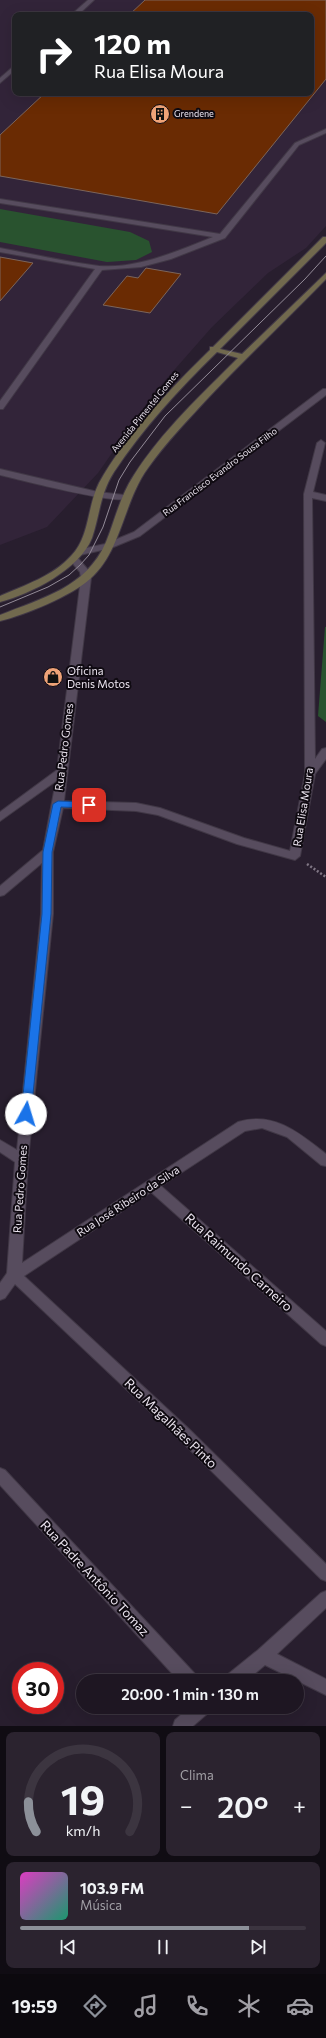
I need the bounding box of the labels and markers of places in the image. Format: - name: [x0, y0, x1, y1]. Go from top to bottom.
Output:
- building icon: Grendene: [149, 103, 171, 125]
- place label: Grendene: [174, 108, 214, 119]
- place label: Oficina Denis Motos: [67, 664, 130, 690]
- shop icon: Oficina Denis Motos: [42, 666, 64, 688]
- pin: [72, 788, 106, 822]

